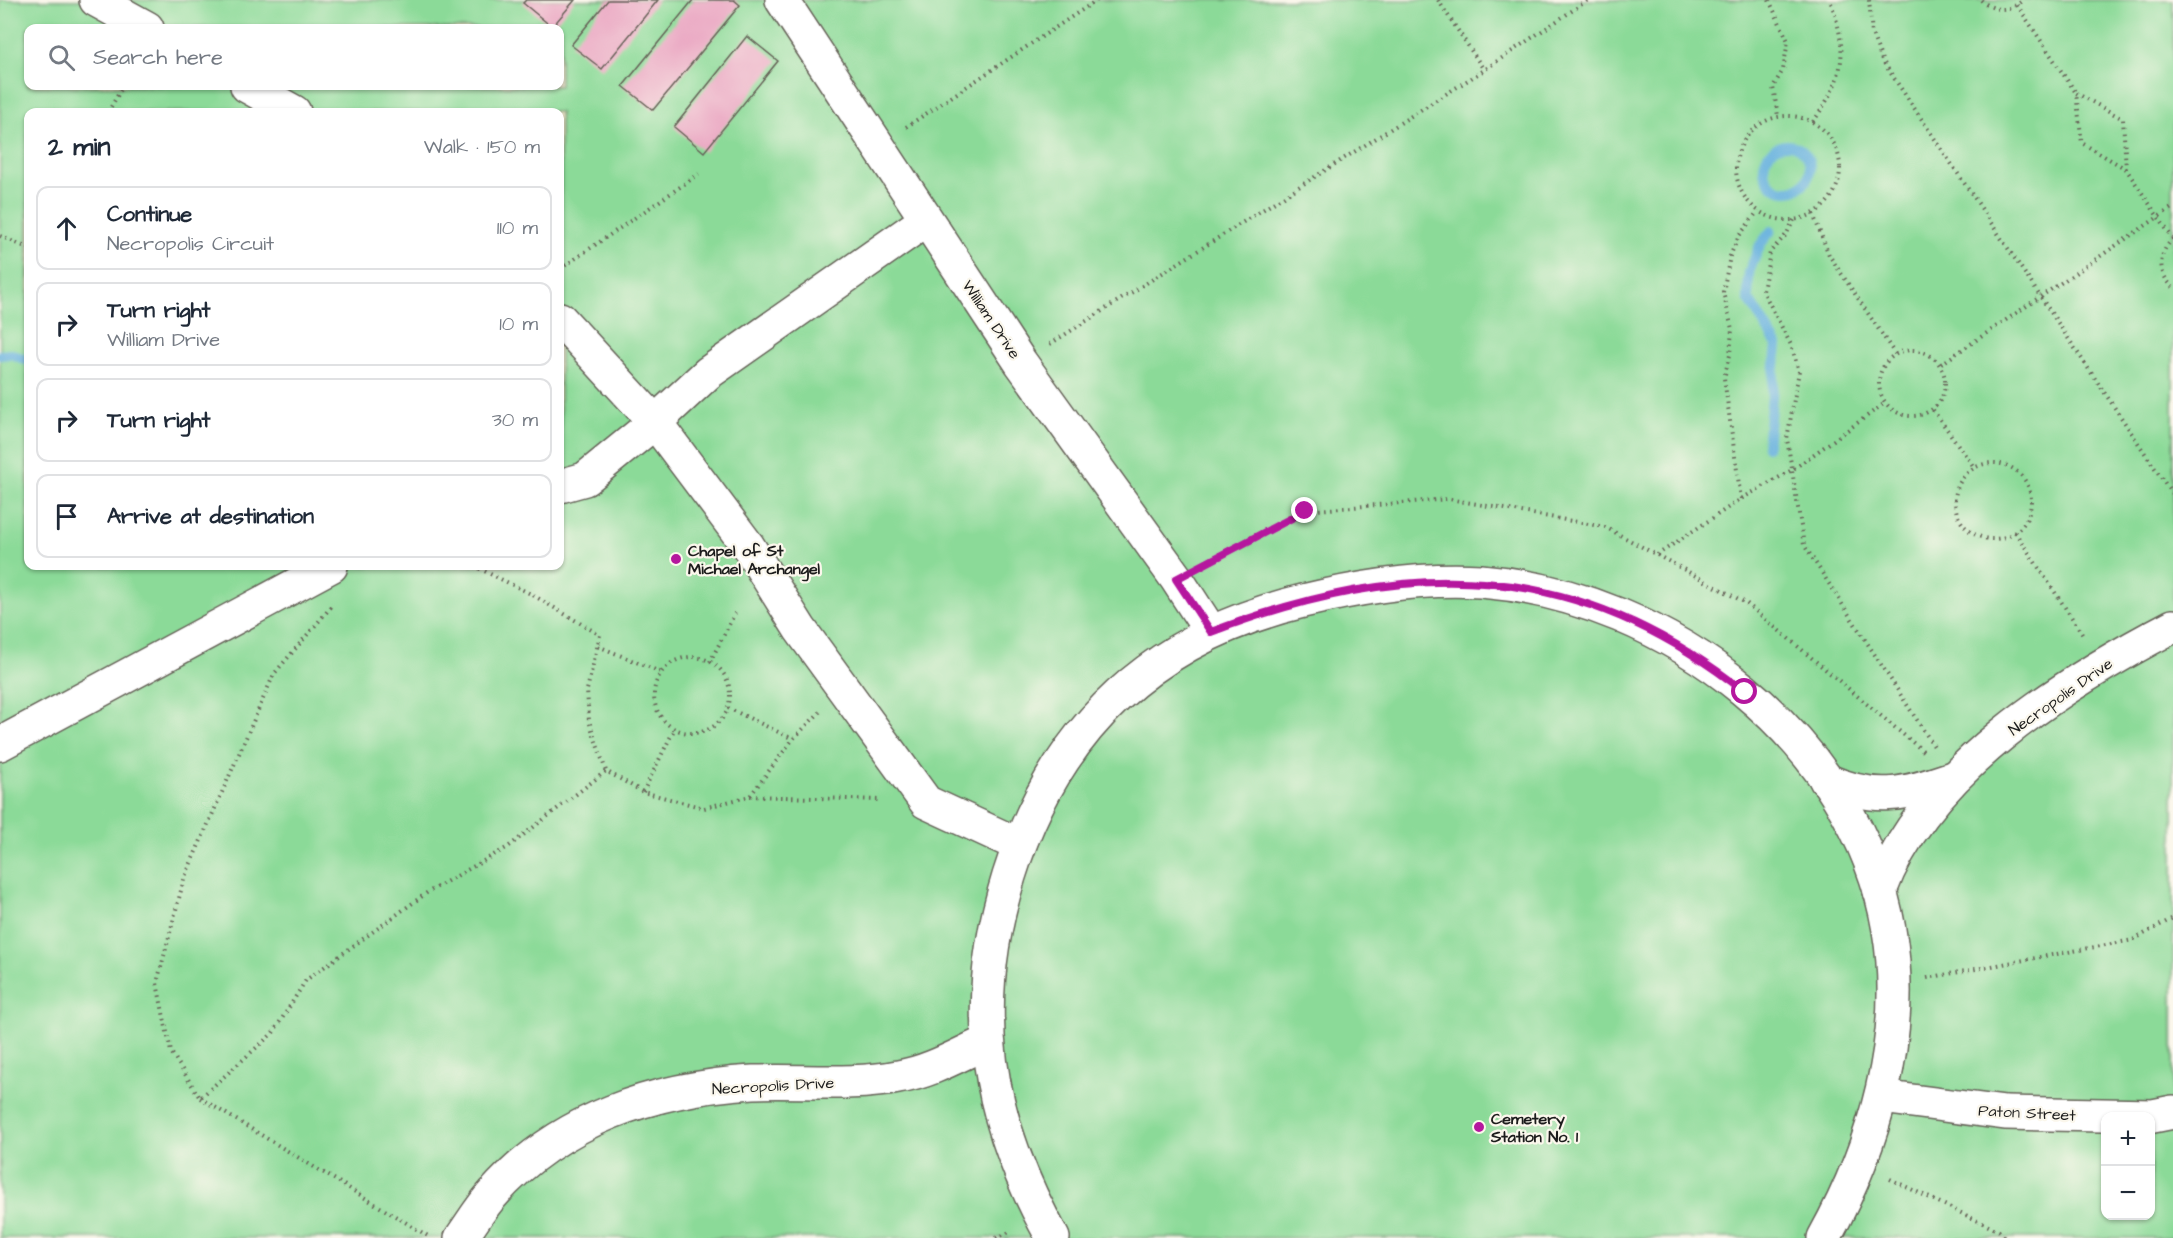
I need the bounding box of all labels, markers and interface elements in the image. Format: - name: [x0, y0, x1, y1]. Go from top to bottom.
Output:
- search box: [24, 24, 564, 90]
- icon: search: [45, 41, 78, 74]
- text: Search here: [93, 42, 223, 73]
- text: 2 min: [48, 129, 110, 165]
- text: Walk · 150 m: [424, 133, 540, 161]
- text: Continue: [107, 199, 192, 230]
- icon: ahead: [50, 212, 83, 245]
- text: 110 m: [497, 214, 538, 242]
- text: Necropolis Circuit: [107, 230, 274, 258]
- street label: William Drive: [957, 276, 1026, 364]
- text: Turn right: [107, 295, 210, 326]
- icon: right: [50, 308, 83, 341]
- text: 10 m: [499, 310, 538, 338]
- text: William Drive: [107, 326, 220, 354]
- icon: right: [50, 404, 83, 437]
- text: Turn right: [107, 405, 210, 436]
- text: 30 m: [492, 406, 538, 434]
- route end: [1291, 497, 1317, 523]
- icon: arrive: [50, 500, 83, 533]
- text: Arrive at destination: [107, 501, 314, 532]
- place label: Chapel of St Michael Archangel: [688, 540, 821, 582]
- marker: Chapel of St Michael Archangel: [669, 552, 683, 566]
- street label: Necropolis Drive: [2004, 652, 2117, 741]
- route start: [1731, 678, 1757, 704]
- street label: Necropolis Drive: [711, 1072, 835, 1100]
- street label: Paton Street: [1978, 1099, 2077, 1127]
- place label: Cemetery Station No. 1: [1490, 1108, 1579, 1148]
- map controls: [2101, 1112, 2155, 1220]
- button: +: [2101, 1112, 2155, 1166]
- marker: Cemetery Station No. 1: [1472, 1120, 1486, 1134]
- button: −: [2101, 1166, 2155, 1220]

